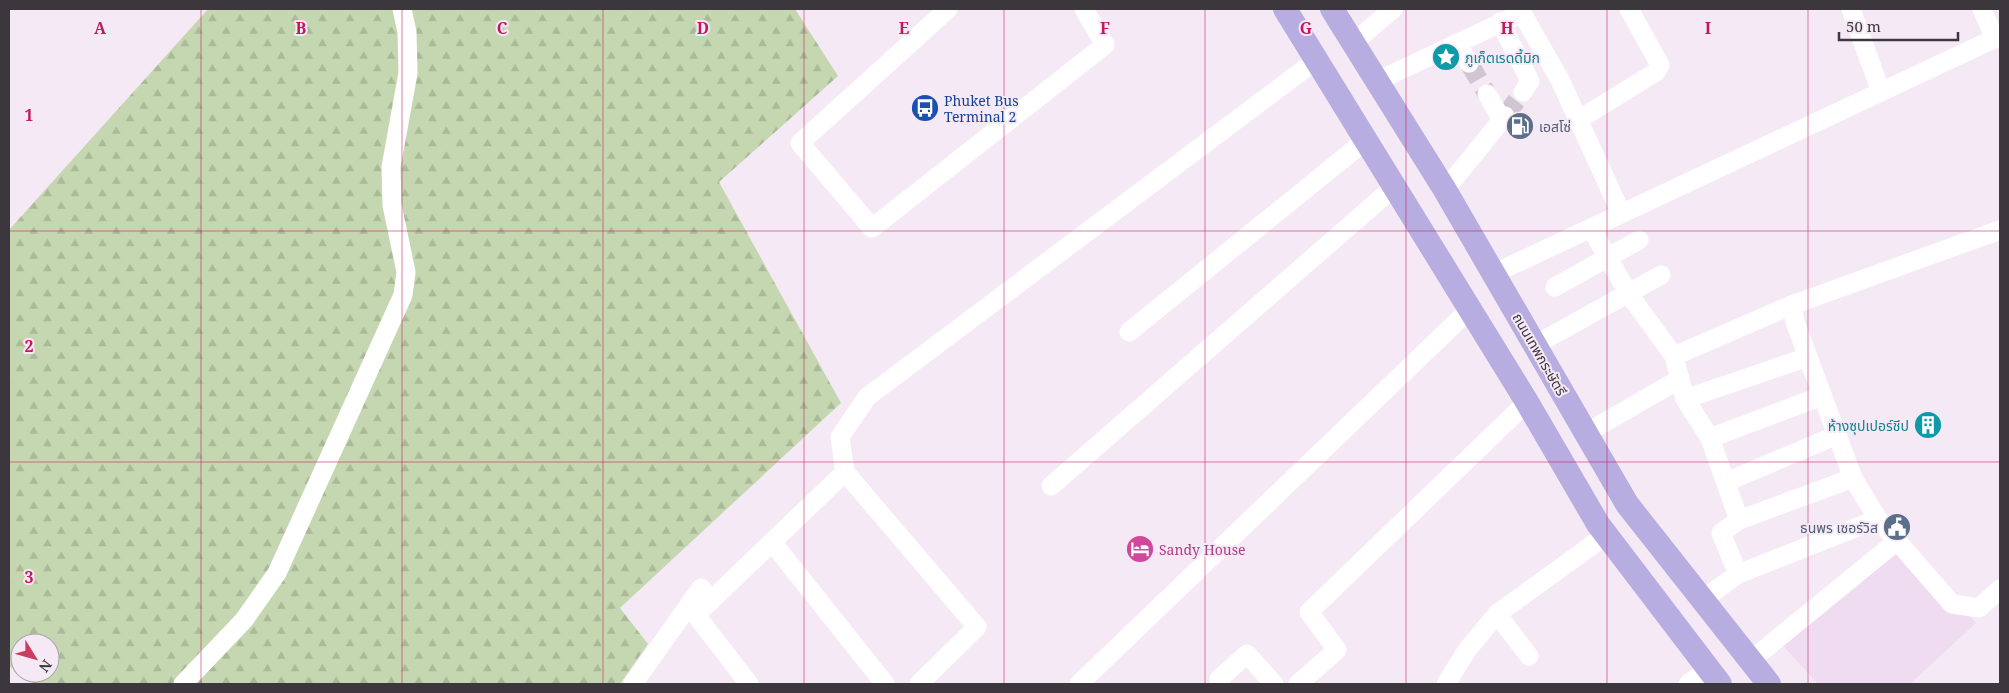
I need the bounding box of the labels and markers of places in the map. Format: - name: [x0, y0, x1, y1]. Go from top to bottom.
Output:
- place icon: ภูเก็ตเรดดี้มิก: [1431, 42, 1461, 72]
- place label: ภูเก็ตเรดดี้มิก: [1465, 48, 1540, 67]
- place label: Phuket Bus Terminal 2: [944, 91, 1019, 126]
- bus stop icon: Phuket Bus Terminal 2: [910, 93, 940, 123]
- fuel station icon: เอสโซ่: [1505, 111, 1535, 141]
- place label: เอสโซ่: [1539, 117, 1571, 136]
- building icon: ห้างซุปเปอร์ชีป: [1913, 410, 1943, 440]
- place label: ห้างซุปเปอร์ชีป: [1828, 416, 1909, 435]
- public building icon: ธนพร เซอร์วิส: [1882, 512, 1912, 542]
- place label: ธนพร เซอร์วิส: [1800, 518, 1878, 537]
- hotel icon: Sandy House: [1125, 534, 1155, 564]
- place label: Sandy House: [1159, 540, 1246, 559]

